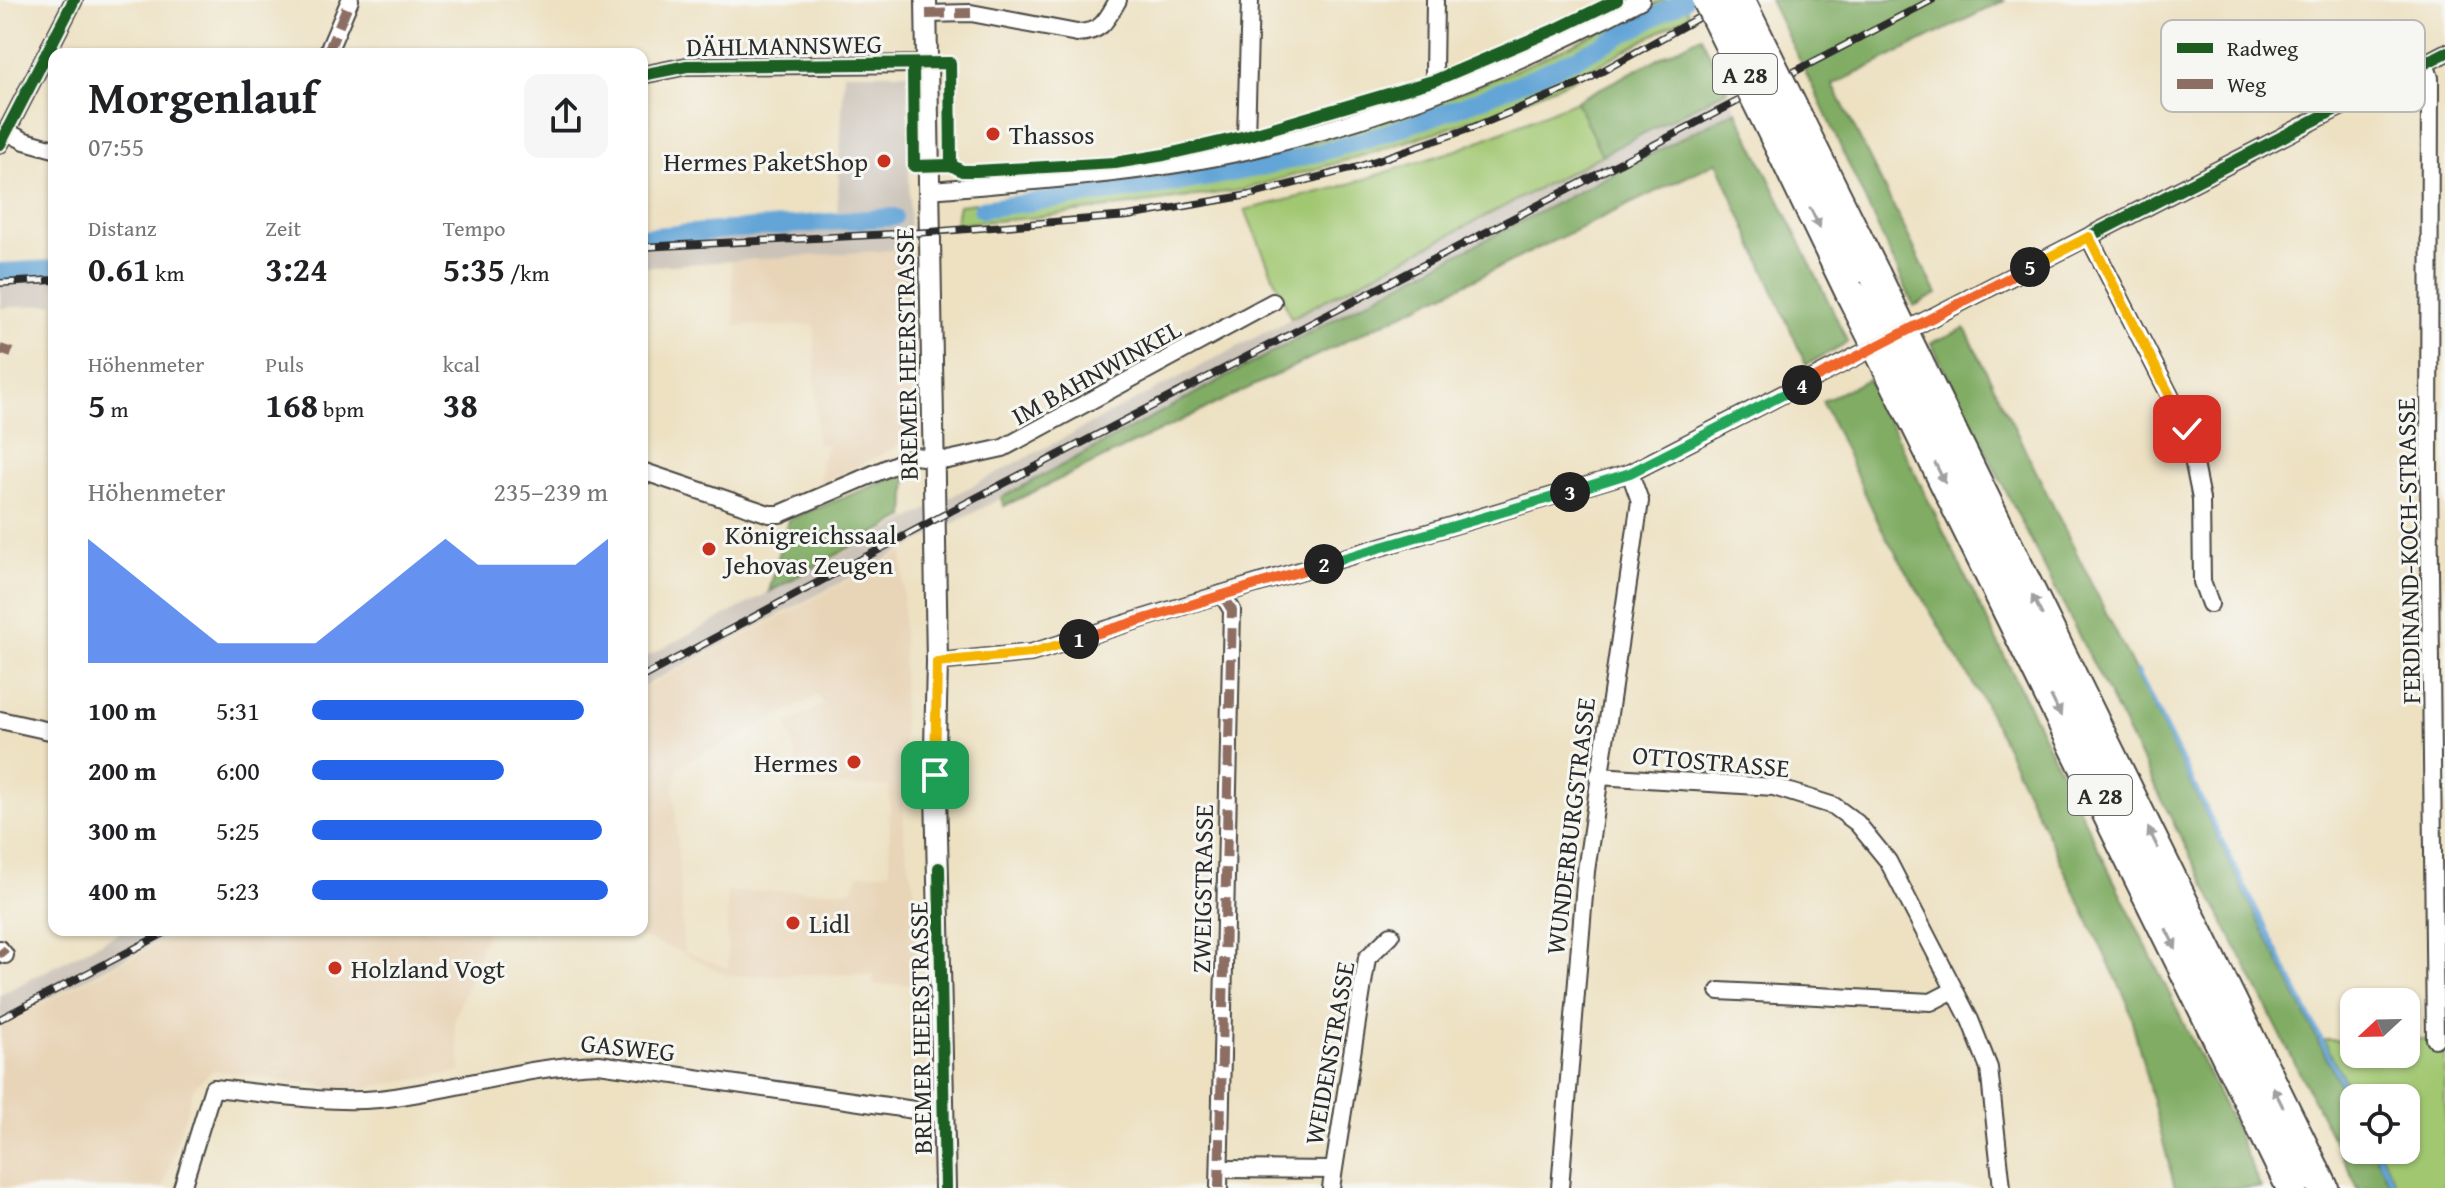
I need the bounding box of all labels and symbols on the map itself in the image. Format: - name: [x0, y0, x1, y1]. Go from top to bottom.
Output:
- legend: [2161, 20, 2425, 112]
- street label: DÄHLMANNSWEG: [686, 24, 882, 66]
- text: Radweg: [2227, 32, 2298, 64]
- road number: A 28: [1713, 54, 1777, 94]
- text: Weg: [2227, 68, 2266, 100]
- place label: Thassos: [1009, 115, 1095, 154]
- marker: Thassos: [984, 125, 1002, 143]
- place label: Hermes PaketShop: [663, 142, 868, 181]
- marker: Hermes PaketShop: [875, 152, 893, 170]
- one-way arrow: [1808, 206, 1822, 229]
- street label: BREMER HEERSTRASSE: [884, 227, 928, 481]
- pin: 5: [2010, 247, 2050, 287]
- street label: IM BAHNWINKEL: [1004, 309, 1188, 435]
- pin: 4: [1782, 365, 1822, 405]
- pin: [2153, 395, 2221, 463]
- street label: FERDINAND-KOCH-STRASSE: [2386, 397, 2430, 705]
- one-way arrow: [1934, 461, 1947, 484]
- pin: 3: [1550, 472, 1590, 512]
- place label: Königreichssaal Jehovas Zeugen: [722, 515, 897, 584]
- marker: Königreichssaal Jehovas Zeugen: [700, 540, 718, 558]
- pin: 2: [1304, 544, 1344, 584]
- one-way arrow: [2030, 594, 2044, 617]
- pin: 1: [1059, 619, 1099, 659]
- one-way arrow: [2049, 694, 2062, 717]
- street label: WUNDERBURGSTRASSE: [1535, 695, 1605, 957]
- street label: OTTOSTRASSE: [1631, 735, 1791, 787]
- pin: [901, 741, 969, 809]
- place label: Hermes: [754, 743, 838, 782]
- marker: Hermes: [845, 753, 863, 771]
- road number: A 28: [2068, 775, 2132, 815]
- street label: ZWEIGSTRASSE: [1181, 804, 1223, 974]
- one-way arrow: [2146, 826, 2159, 849]
- street label: BREMER HEERSTRASSE: [898, 901, 942, 1155]
- place label: Lidl: [809, 904, 850, 943]
- marker: Lidl: [784, 914, 802, 932]
- one-way arrow: [2164, 927, 2178, 950]
- place label: Holzland Vogt: [351, 949, 505, 988]
- street label: WEIDENSTRASSE: [1294, 958, 1364, 1148]
- marker: Holzland Vogt: [326, 959, 344, 977]
- north arrow: [2340, 988, 2420, 1068]
- street label: GASWEG: [579, 1023, 677, 1071]
- one-way arrow: [2272, 1085, 2285, 1108]

